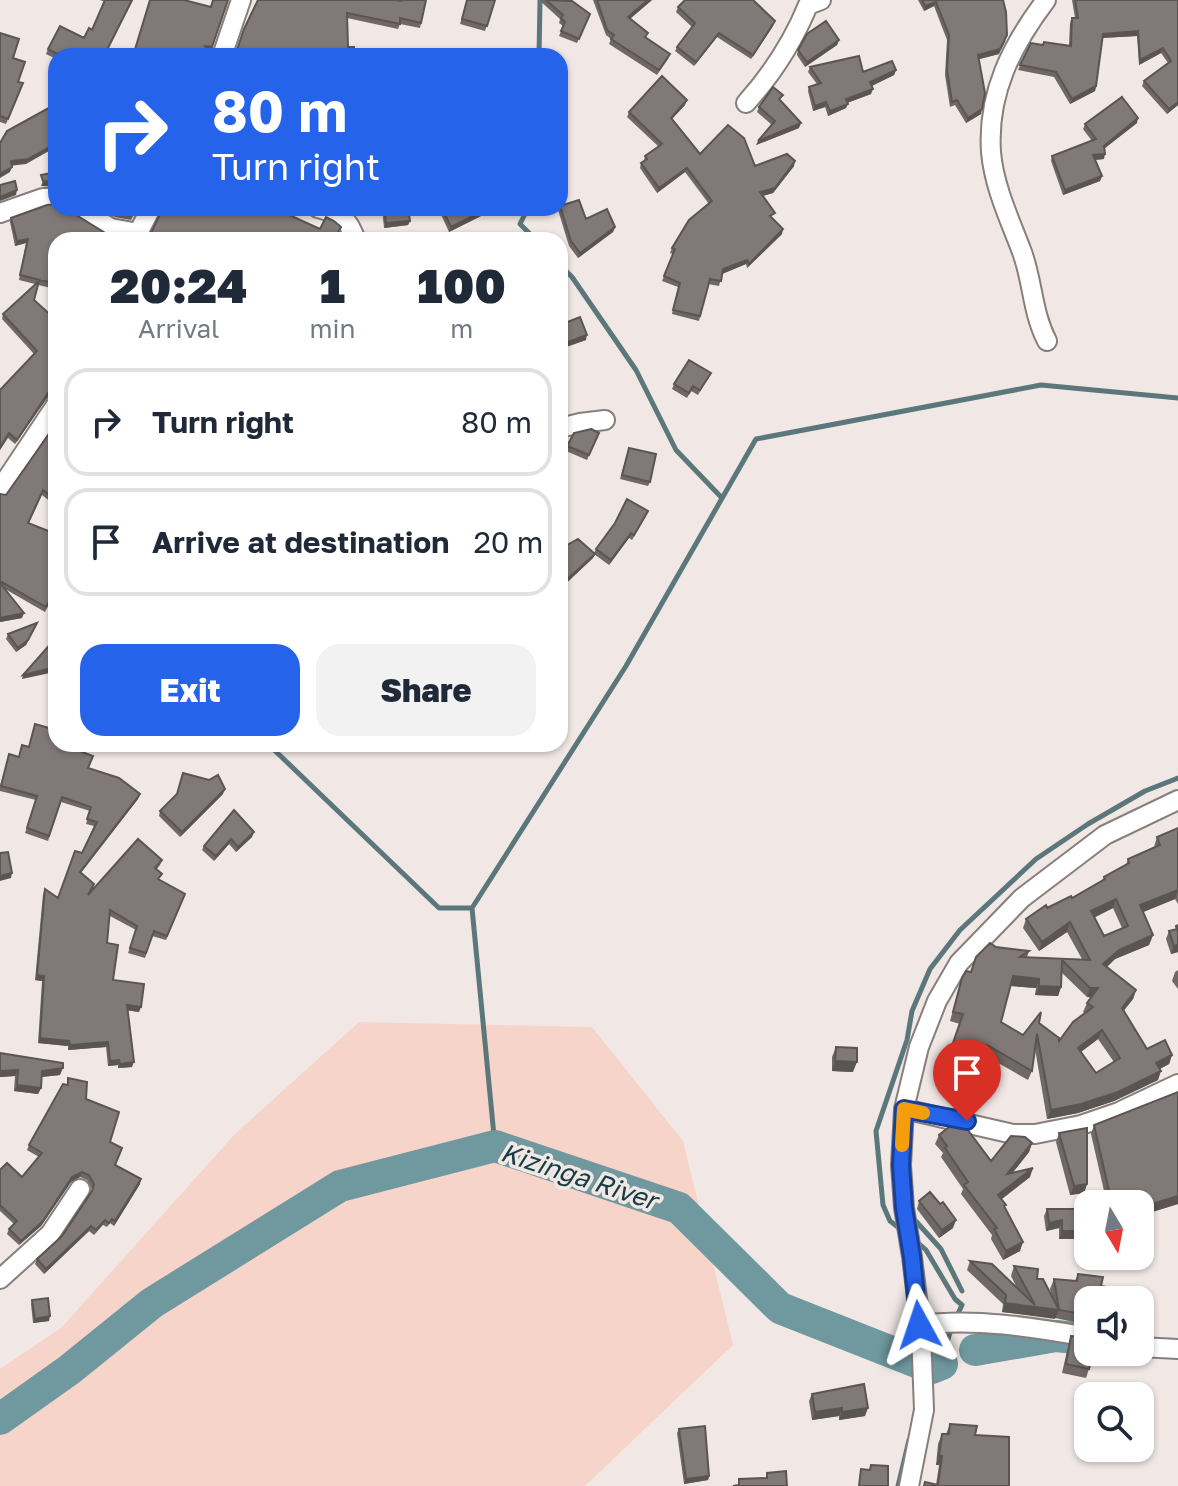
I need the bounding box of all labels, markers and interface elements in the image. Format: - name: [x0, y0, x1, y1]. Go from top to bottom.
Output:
- text: 80 m: [212, 77, 347, 144]
- icon: right: [80, 80, 184, 184]
- text: Turn right: [212, 145, 380, 188]
- text: 20:24: [110, 256, 247, 314]
- text: 1: [320, 256, 345, 314]
- text: 100: [417, 256, 506, 314]
- text: Arrival: [138, 313, 219, 344]
- text: min: [309, 313, 355, 344]
- text: m: [450, 313, 473, 344]
- icon: right: [84, 400, 128, 444]
- text: Turn right: [152, 404, 294, 440]
- text: 80 m: [461, 404, 532, 440]
- icon: arrive: [84, 520, 128, 564]
- text: Arrive at destination: [152, 524, 449, 560]
- text: 20 m: [473, 524, 543, 560]
- button: Exit: [80, 644, 300, 736]
- button: Share: [316, 644, 536, 736]
- pin: [933, 1039, 1001, 1121]
- icon: arrive: [945, 1051, 989, 1095]
- water label: Kizinga River: [497, 1136, 665, 1217]
- north arrow: [1074, 1190, 1154, 1270]
- map controls: [1074, 1190, 1154, 1462]
- position arrow: [877, 1283, 961, 1367]
- button: sound: [1074, 1286, 1154, 1366]
- button: search: [1074, 1382, 1154, 1462]

